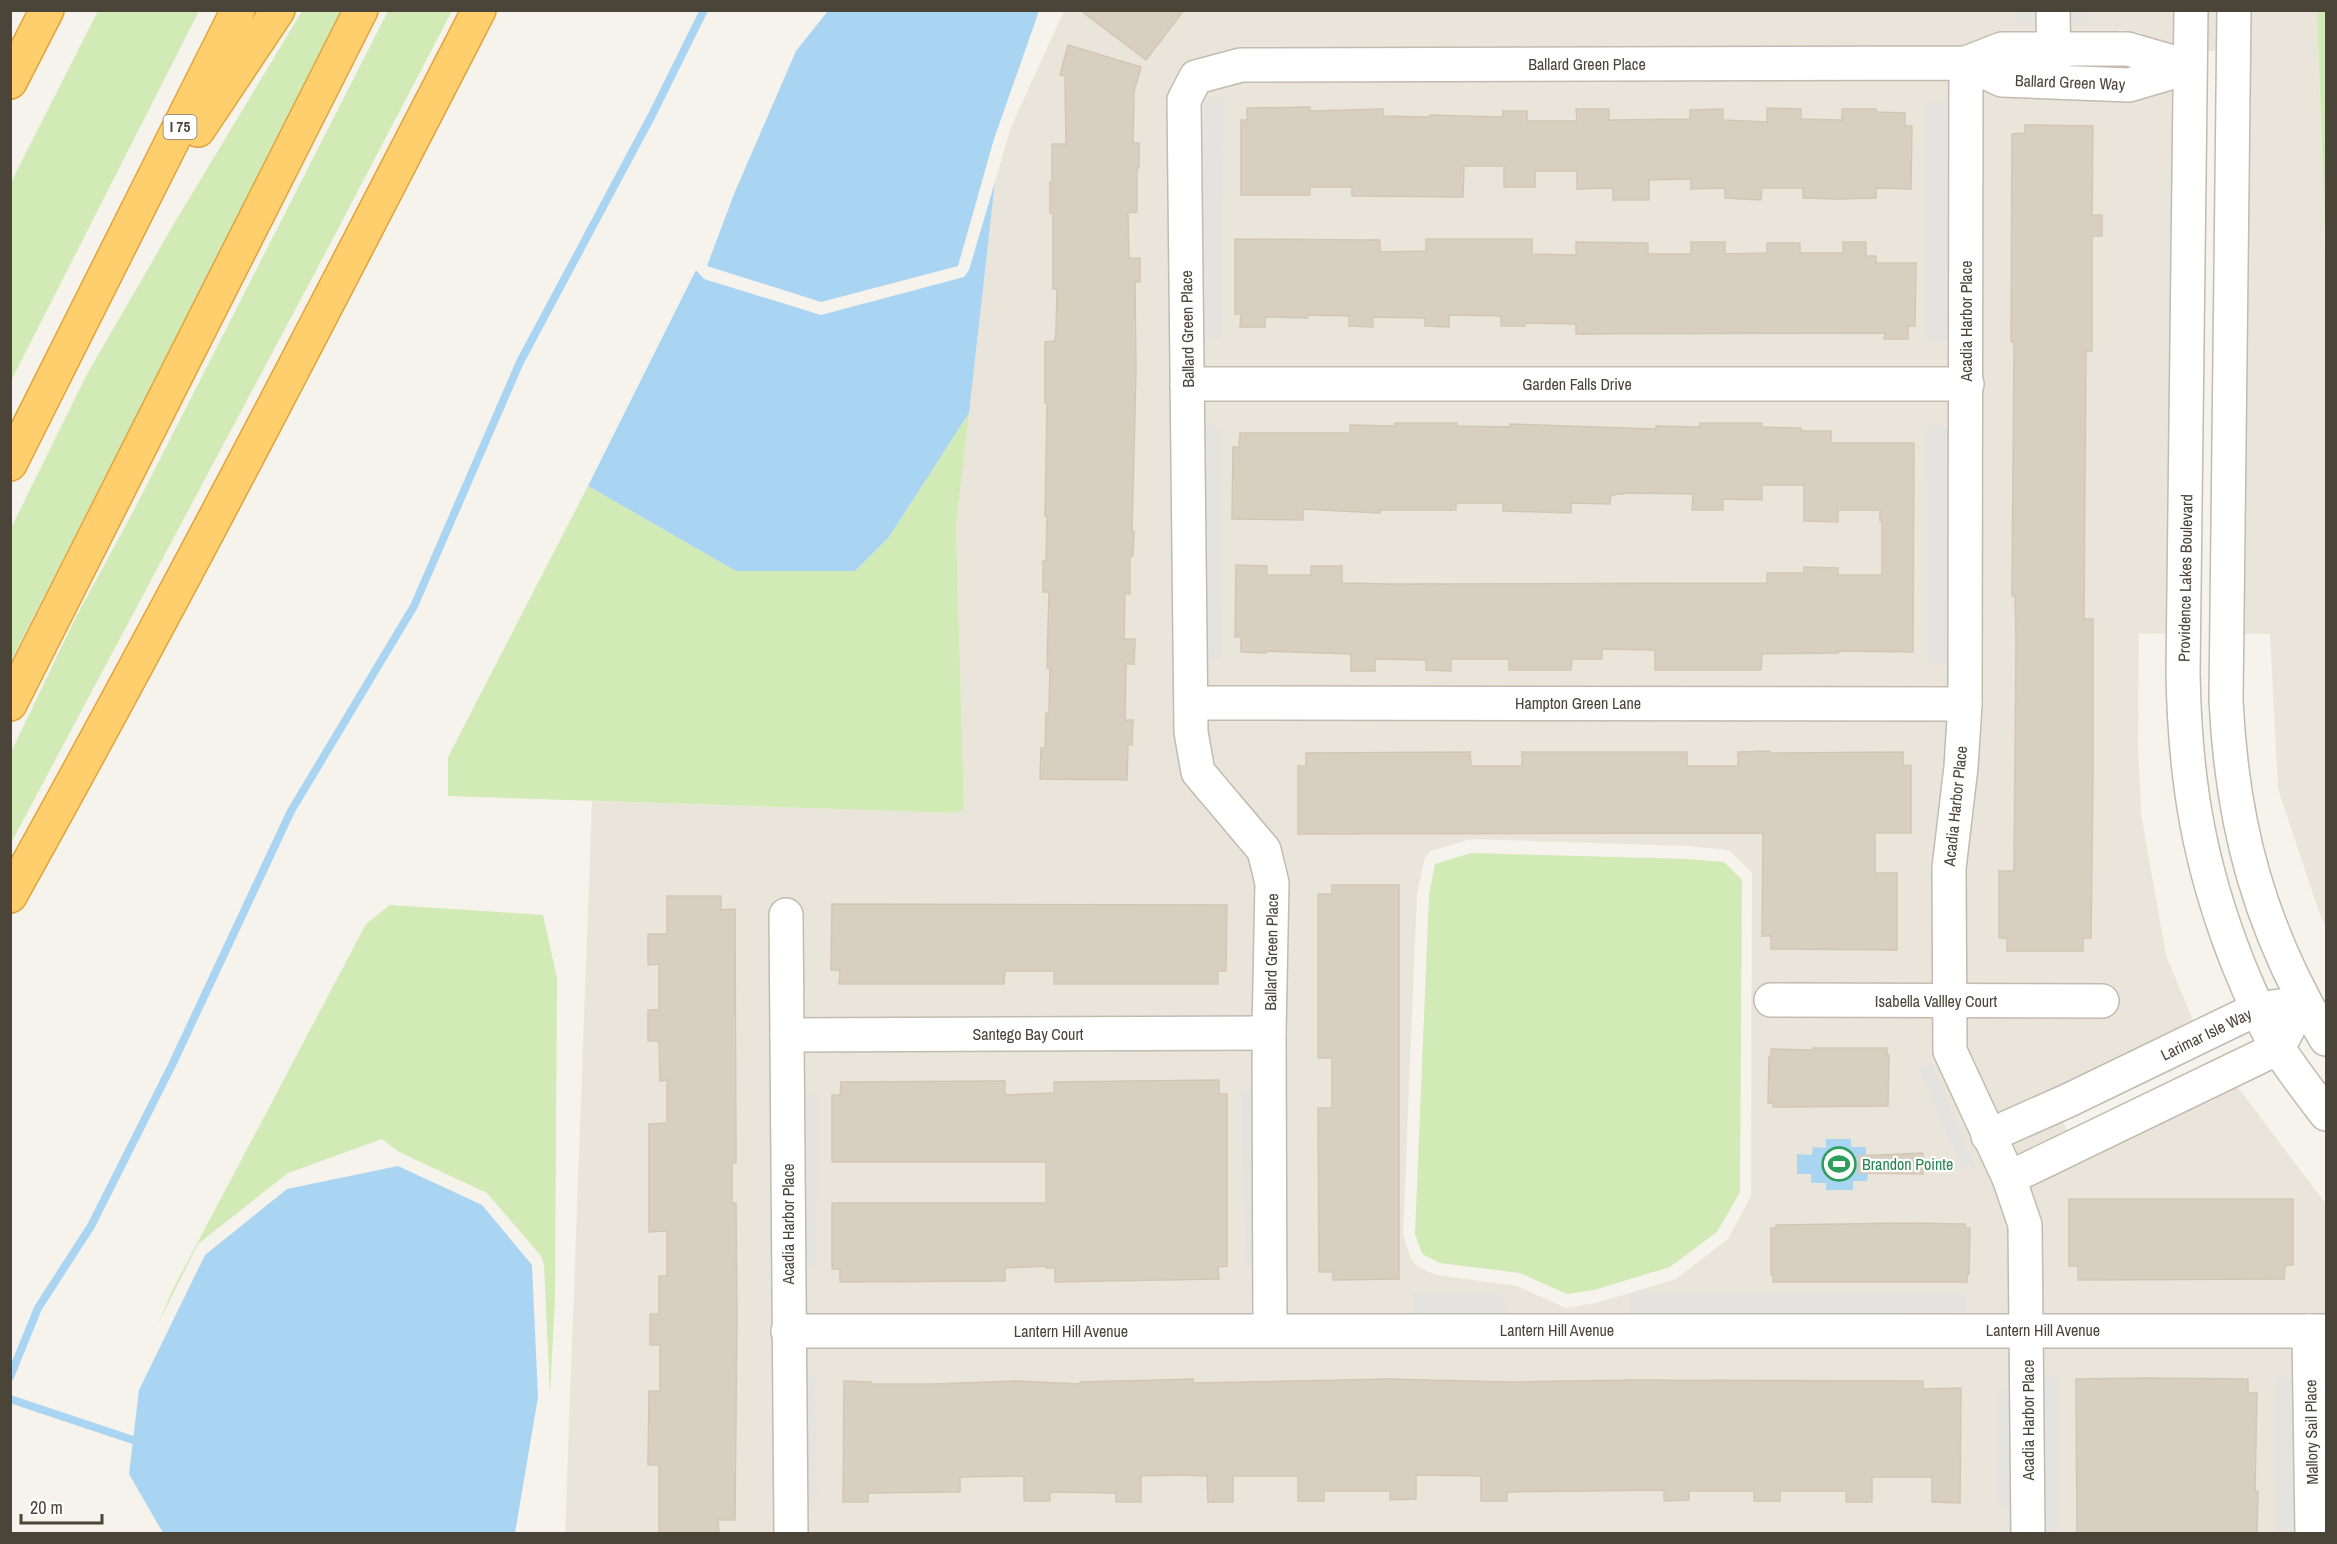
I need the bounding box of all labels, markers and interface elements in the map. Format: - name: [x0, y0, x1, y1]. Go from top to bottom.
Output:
- street label: Ballard Green Place: [1528, 53, 1646, 75]
- street label: Ballard Green Way: [2014, 69, 2126, 95]
- road number: I 75: [164, 115, 196, 139]
- street label: Acadia Harbor Place: [1955, 260, 1977, 383]
- street label: Ballard Green Place: [1175, 270, 1199, 388]
- street label: Garden Falls Drive: [1522, 373, 1632, 395]
- street label: Providence Lakes Boulevard: [2173, 494, 2197, 662]
- street label: Hampton Green Lane: [1515, 692, 1641, 714]
- street label: Acadia Harbor Place: [1938, 745, 1972, 868]
- street label: Ballard Green Place: [1259, 893, 1283, 1011]
- street label: Isabella Vallley Court: [1875, 990, 1997, 1012]
- street label: Larimar Isle Way: [2157, 1002, 2256, 1066]
- street label: Santego Bay Court: [973, 1023, 1084, 1045]
- sports icon: Brandon Pointe: [1821, 1146, 1857, 1182]
- place label: Brandon Pointe: [1862, 1153, 1953, 1175]
- street label: Acadia Harbor Place: [777, 1163, 799, 1286]
- street label: Lantern Hill Avenue: [1500, 1319, 1614, 1341]
- street label: Lantern Hill Avenue: [1986, 1319, 2100, 1341]
- street label: Lantern Hill Avenue: [1014, 1320, 1128, 1342]
- street label: Acadia Harbor Place: [2017, 1359, 2039, 1482]
- street label: Mallory Sail Place: [2299, 1379, 2323, 1485]
- scale bar: [21, 1487, 102, 1525]
- text: 20 m: [30, 1495, 63, 1520]

